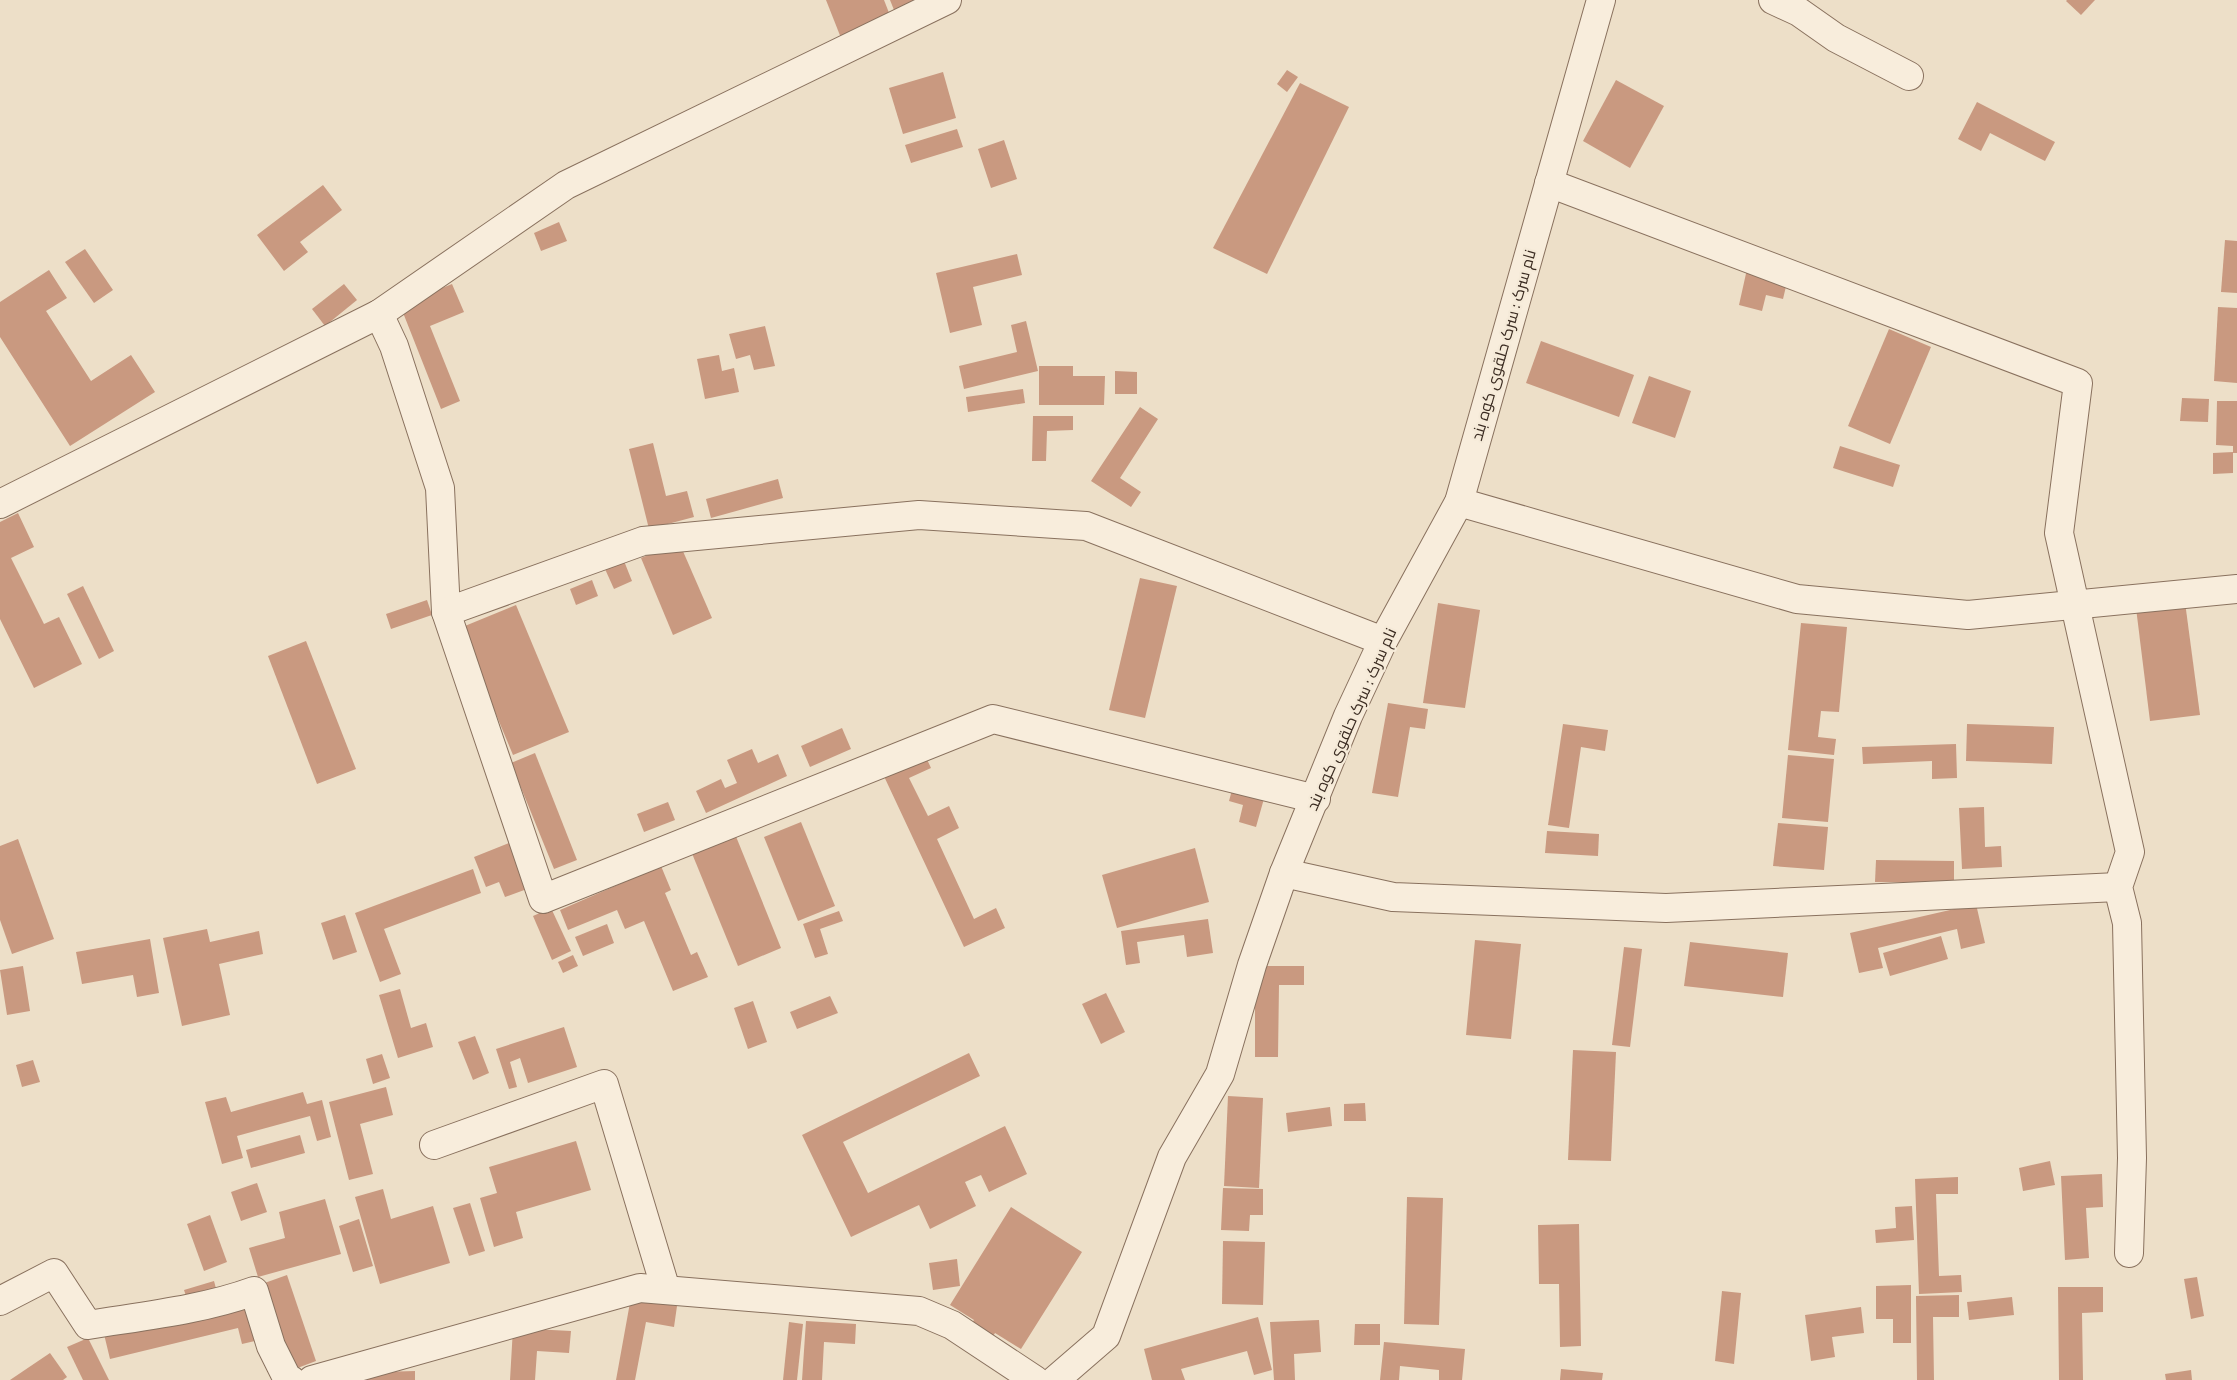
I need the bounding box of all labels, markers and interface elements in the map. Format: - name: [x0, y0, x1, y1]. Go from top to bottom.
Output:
- street label: نام سرک : سرک حلقوی کوه بند: [1461, 246, 1545, 444]
- street label: نام سرک : سرک حلقوی کوه بند: [1297, 622, 1405, 816]

